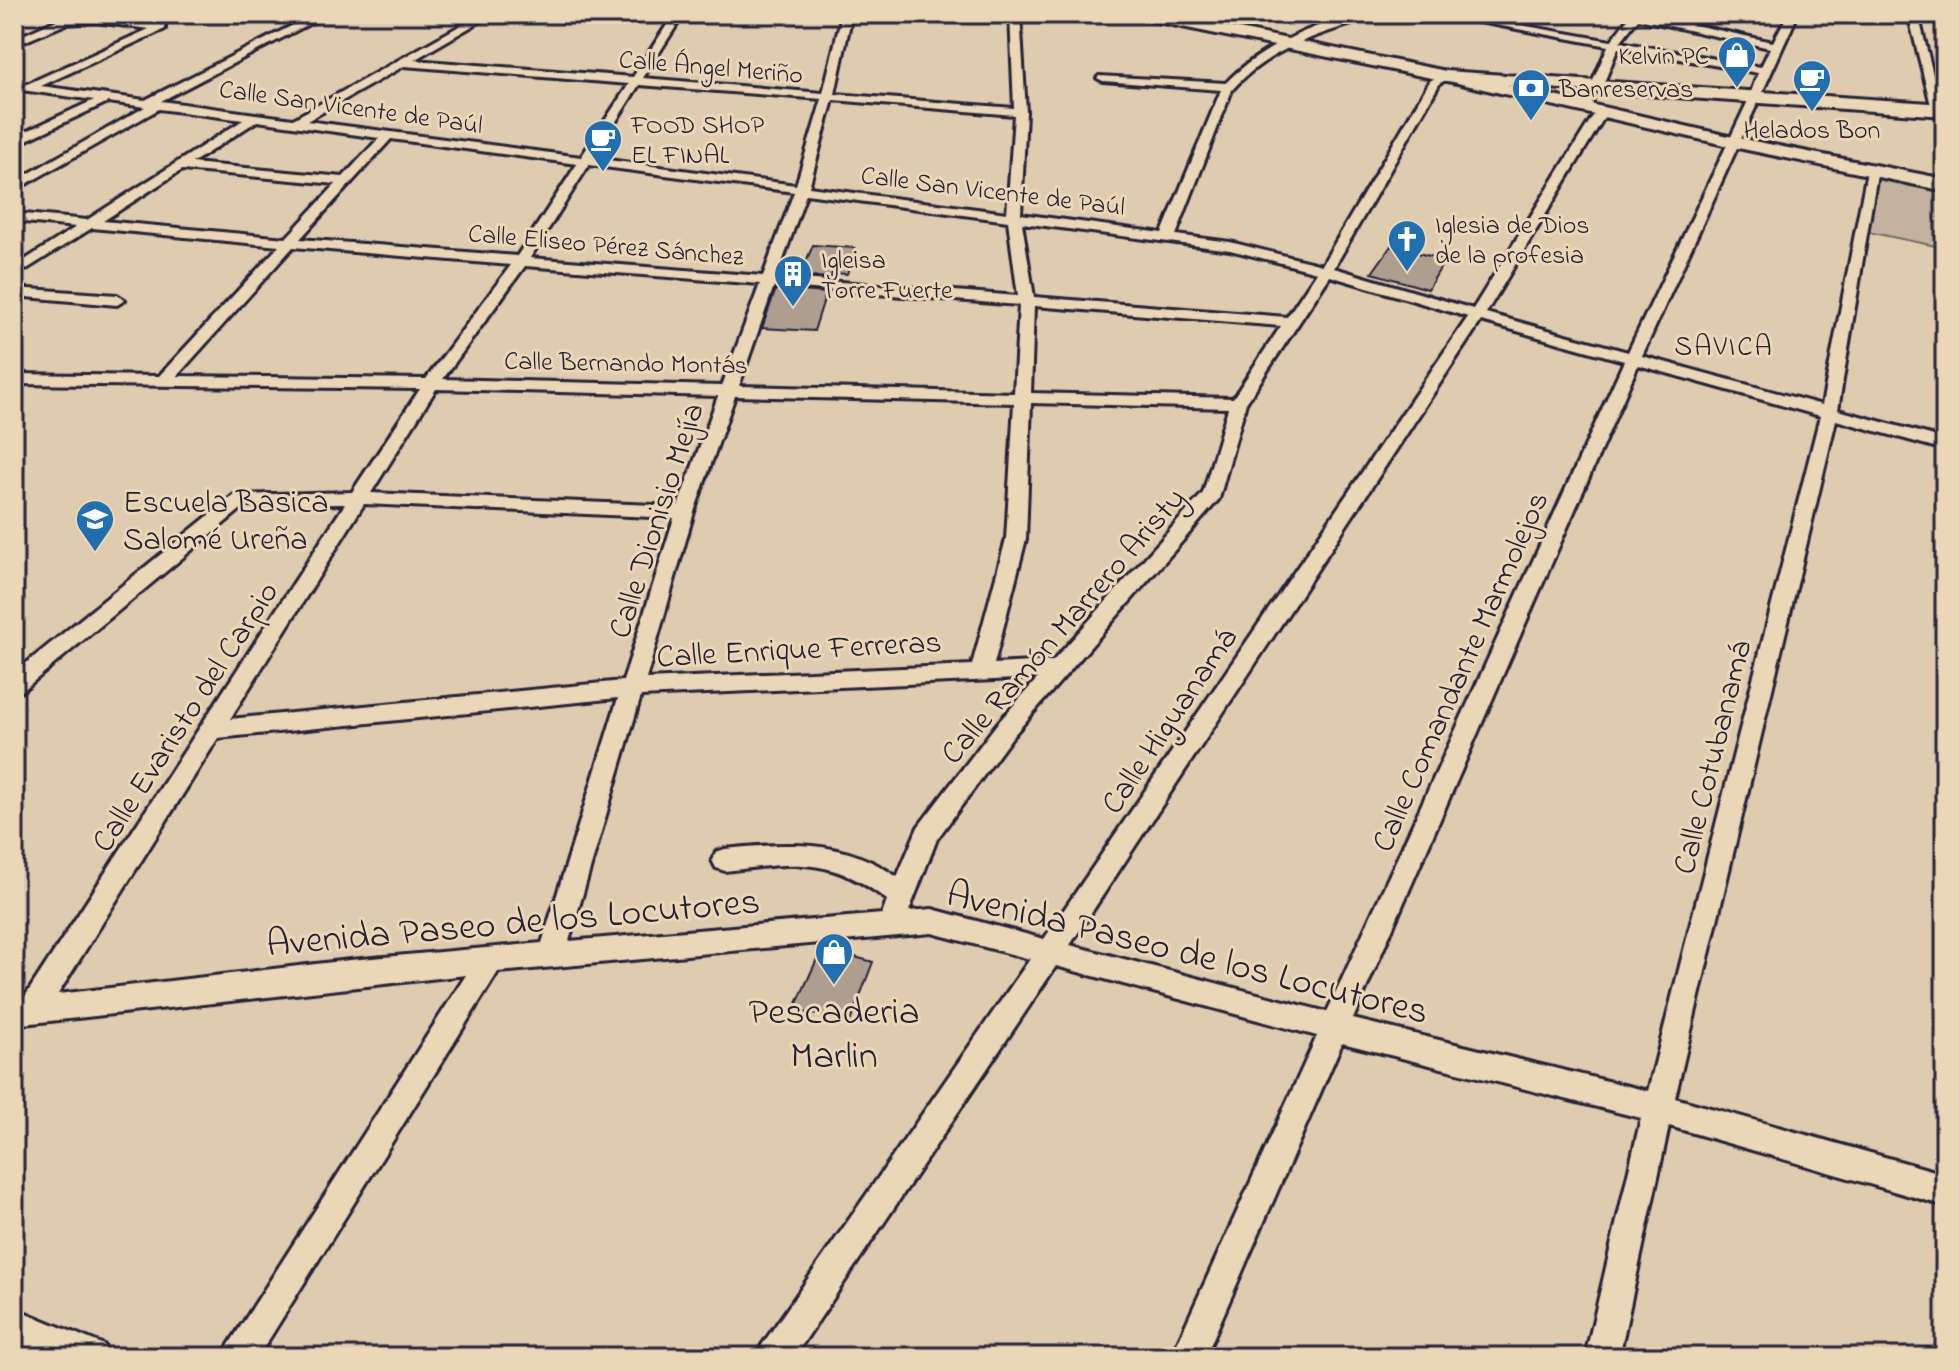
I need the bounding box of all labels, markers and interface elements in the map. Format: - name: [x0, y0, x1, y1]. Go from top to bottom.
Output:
- shop icon: Kelvin PC: [1716, 34, 1758, 89]
- place label: Kelvin PC: [1619, 39, 1709, 77]
- street label: Calle Ángel Meriño: [617, 42, 804, 96]
- cafe icon: Helados Bon: [1791, 58, 1833, 113]
- bank icon: Banreservas: [1510, 67, 1552, 122]
- street label: Calle San Vicente de Paúl: [216, 72, 485, 146]
- place label: Banreservas: [1558, 72, 1693, 110]
- place label: FOOD SHOP EL FINAL: [630, 108, 765, 176]
- place label: Helados Bon: [1744, 113, 1880, 151]
- cafe icon: FOOD SHOP EL FINAL: [582, 118, 624, 173]
- street label: Calle San Vicente de Paúl: [858, 158, 1127, 228]
- place label: Iglesia de Dios de la profesia: [1435, 208, 1590, 276]
- street label: Calle Eliseo Pérez Sánchez: [466, 216, 745, 278]
- church icon: Iglesia de Dios de la profesia: [1386, 218, 1428, 273]
- place label: Igleisa Torre Fuerte: [821, 243, 953, 311]
- building icon: Igleisa Torre Fuerte: [772, 253, 814, 308]
- district label: SAVICA: [1674, 328, 1774, 369]
- street label: Calle Bernando Montás: [504, 344, 748, 386]
- street label: Calle Dionisio Mejía: [598, 397, 719, 645]
- street label: Calle Ramón Marrero Aristy: [931, 478, 1198, 776]
- place label: Escuela Basica Salomé Ureña: [123, 481, 328, 565]
- street label: Calle Comandante Marmolejos: [1361, 485, 1563, 860]
- school or university icon: Escuela Basica Salomé Ureña: [74, 498, 116, 553]
- street label: Calle Evaristo del Carpio: [82, 573, 292, 863]
- street label: Calle Higuanamá: [1091, 619, 1251, 825]
- street label: Calle Enrique Ferreras: [655, 621, 943, 682]
- street label: Calle Cotubanamá: [1663, 636, 1766, 880]
- street label: Avenida Paseo de los Locutores: [940, 868, 1434, 1042]
- street label: Avenida Paseo de los Locutores: [264, 876, 762, 974]
- shop icon: Pescaderia Marlin: [813, 931, 855, 986]
- place label: Pescaderia Marlin: [748, 986, 920, 1086]

